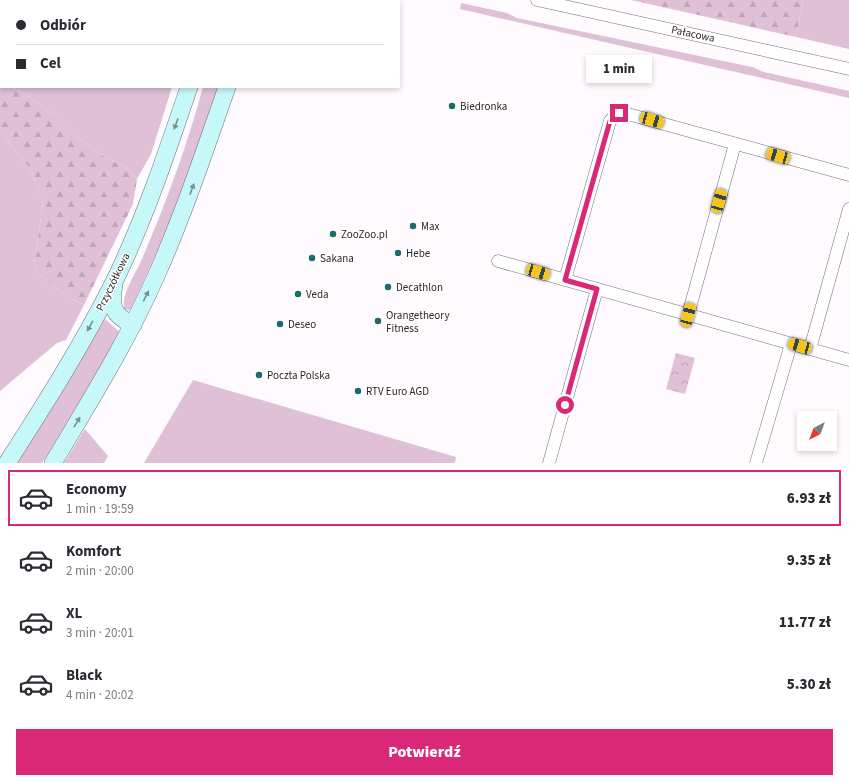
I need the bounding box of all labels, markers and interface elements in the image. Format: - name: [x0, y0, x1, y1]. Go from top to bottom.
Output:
- text: Odbiór: [40, 15, 86, 36]
- street label: Pałacowa: [670, 22, 716, 46]
- text: Cel: [40, 53, 61, 74]
- callout: 1 min: [586, 55, 652, 83]
- text: 1 min: [603, 60, 635, 78]
- place label: Biedronka: [460, 99, 507, 114]
- marker: Biedronka: [447, 101, 457, 111]
- route end: [610, 104, 628, 122]
- car: [639, 111, 665, 129]
- one-way arrow: [173, 118, 179, 130]
- car: [765, 147, 791, 165]
- one-way arrow: [189, 182, 195, 194]
- car: [710, 188, 728, 214]
- place label: Max: [421, 219, 440, 234]
- marker: Max: [408, 221, 418, 231]
- place label: ZooZoo.pl: [341, 227, 388, 242]
- marker: ZooZoo.pl: [328, 229, 338, 239]
- place label: Hebe: [406, 246, 431, 261]
- marker: Hebe: [393, 248, 403, 258]
- street label: Przyczółkowa: [92, 250, 134, 314]
- place label: Sakana: [320, 251, 354, 266]
- marker: Sakana: [307, 253, 317, 263]
- car: [525, 263, 551, 281]
- place label: Decathlon: [396, 280, 443, 295]
- marker: Decathlon: [383, 282, 393, 292]
- place label: Veda: [306, 287, 329, 302]
- marker: Veda: [293, 289, 303, 299]
- one-way arrow: [143, 290, 150, 302]
- car: [679, 302, 697, 328]
- place label: Orangetheory Fitness: [386, 308, 450, 336]
- marker: Orangetheory Fitness: [373, 316, 383, 326]
- place label: Deseo: [288, 317, 316, 332]
- marker: Deseo: [275, 319, 285, 329]
- one-way arrow: [87, 320, 94, 332]
- car: [787, 337, 813, 355]
- place label: Poczta Polska: [267, 368, 330, 383]
- marker: Poczta Polska: [254, 370, 264, 380]
- place label: RTV Euro AGD: [366, 384, 429, 399]
- marker: RTV Euro AGD: [353, 386, 363, 396]
- route start: [556, 396, 574, 414]
- north arrow: [797, 411, 837, 451]
- map controls: [797, 411, 837, 451]
- one-way arrow: [74, 416, 81, 428]
- text: Economy: [66, 479, 127, 500]
- icon: car: [18, 480, 54, 516]
- text: 6.93 zł: [787, 488, 831, 509]
- text: 1 min · 19:59: [66, 500, 134, 518]
- text: Komfort: [66, 541, 121, 562]
- icon: car: [18, 542, 54, 578]
- text: 9.35 zł: [787, 550, 831, 571]
- text: 2 min · 20:00: [66, 562, 134, 580]
- text: XL: [66, 603, 82, 624]
- icon: car: [18, 604, 54, 640]
- text: 11.77 zł: [779, 612, 831, 633]
- text: 3 min · 20:01: [66, 624, 134, 642]
- text: Black: [66, 665, 103, 686]
- icon: car: [18, 666, 54, 702]
- text: 5.30 zł: [787, 674, 831, 695]
- text: 4 min · 20:02: [66, 686, 134, 704]
- button: Potwierdź: [16, 729, 833, 775]

